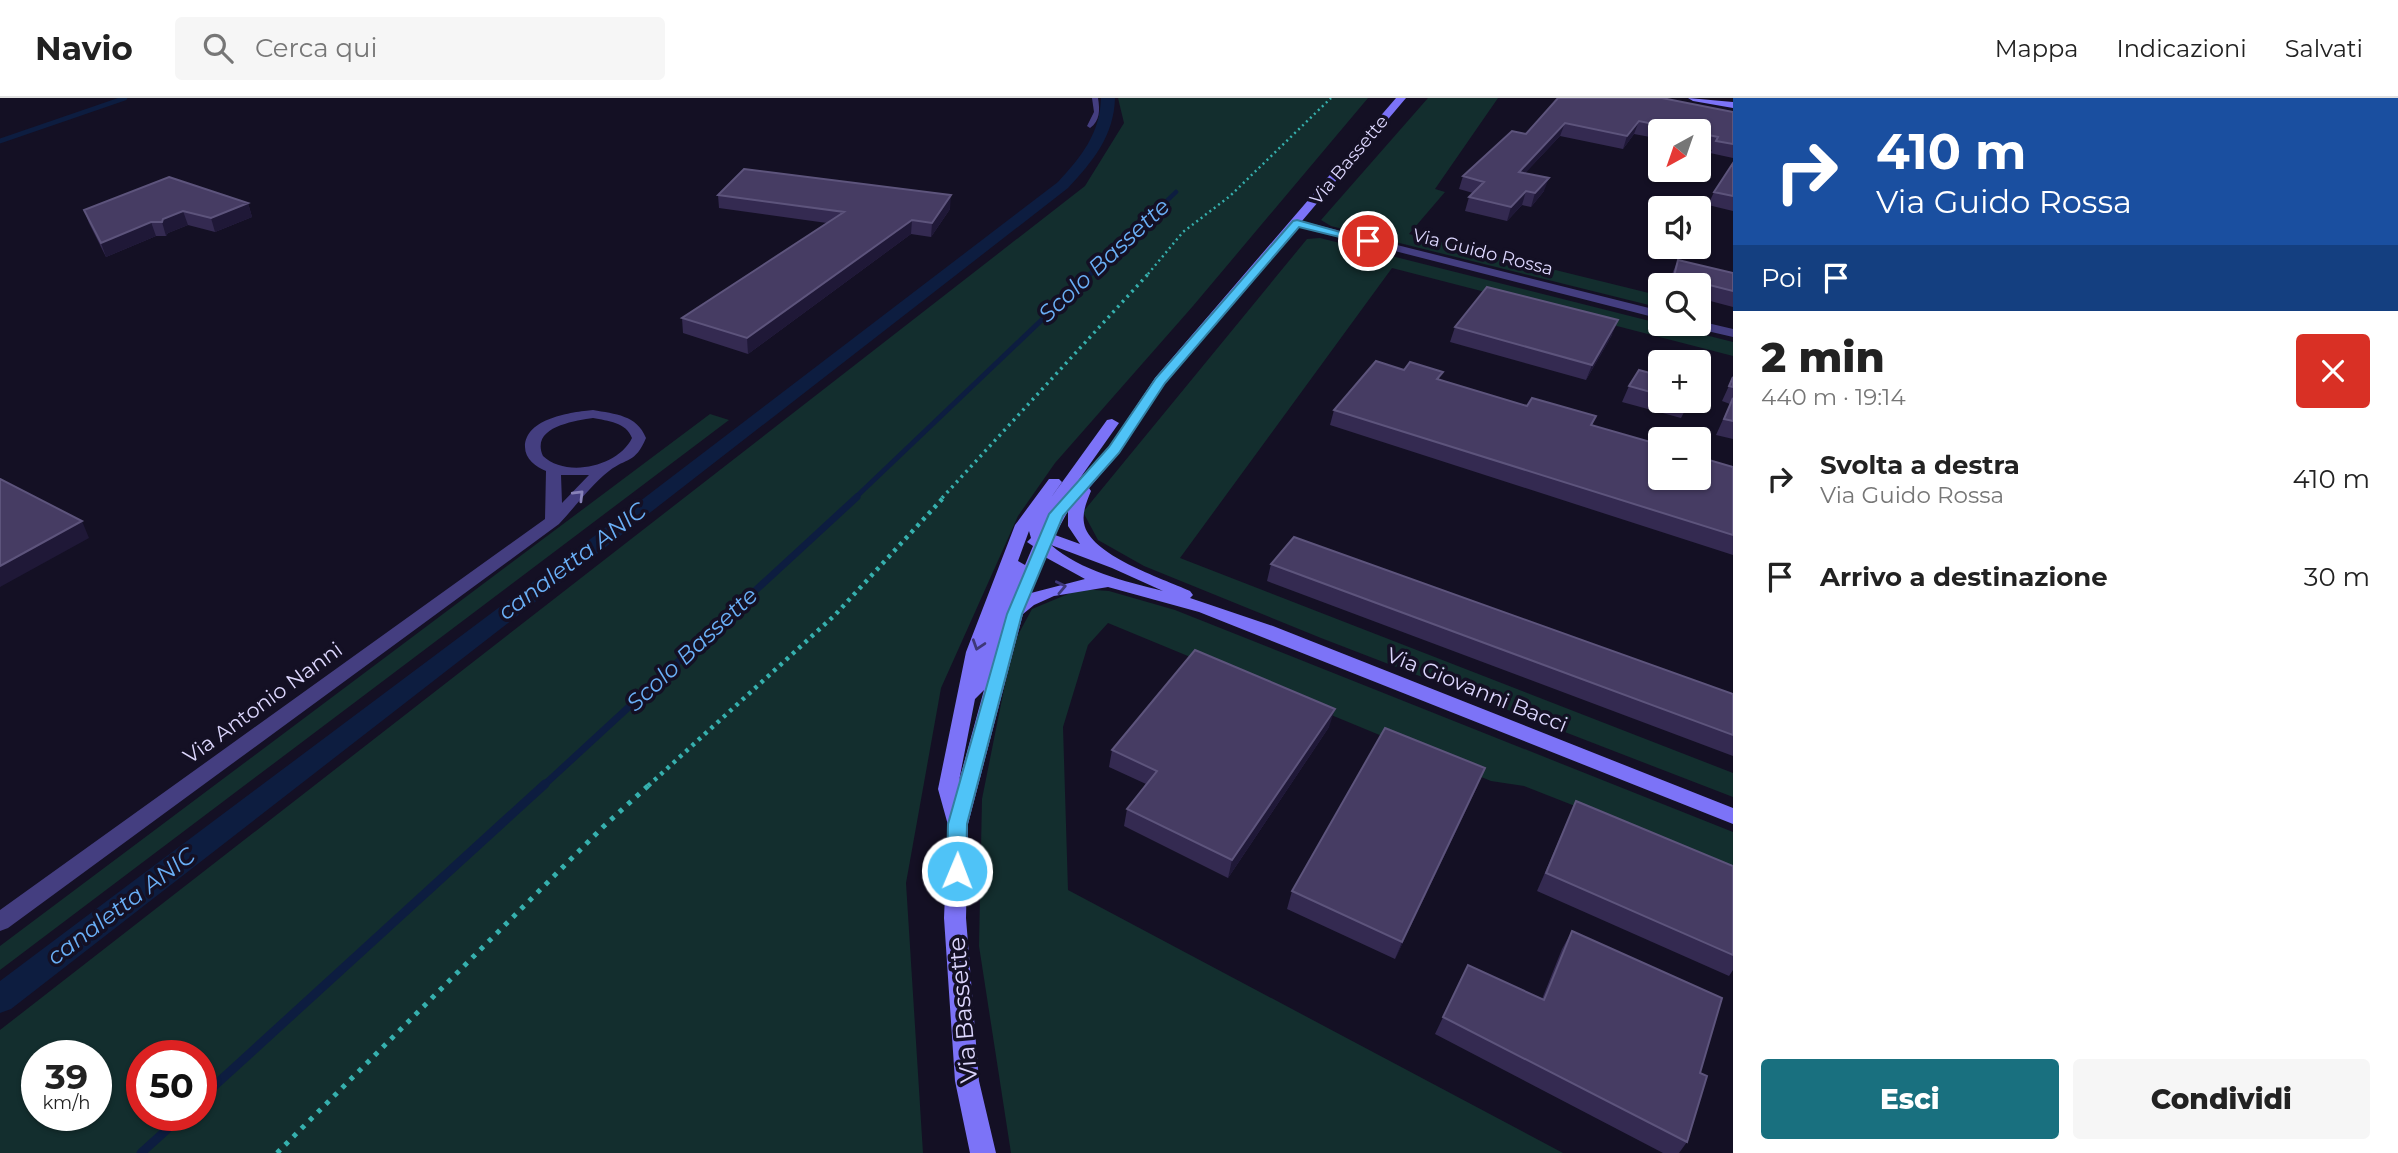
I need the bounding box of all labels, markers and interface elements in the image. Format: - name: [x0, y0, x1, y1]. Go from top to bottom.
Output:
- search box: [175, 17, 665, 80]
- text: Navio: [35, 28, 133, 68]
- icon: search: [199, 29, 237, 67]
- text: Cerca qui: [255, 32, 378, 64]
- text: Mappa: [1995, 34, 2078, 63]
- text: Indicazioni: [2116, 34, 2247, 63]
- text: Salvati: [2285, 34, 2363, 63]
- street label: Via Bassette: [1305, 111, 1393, 209]
- north arrow: [1648, 119, 1712, 182]
- map controls: [1648, 119, 1711, 490]
- text: 410 m: [1876, 122, 2026, 181]
- icon: right: [1761, 126, 1852, 217]
- text: Via Guido Rossa: [1876, 182, 2132, 221]
- water label: Scolo Bassette: [1033, 192, 1175, 328]
- button: sound: [1648, 196, 1711, 259]
- pin: [1338, 211, 1398, 271]
- icon: arrive: [1349, 222, 1387, 260]
- street label: Via Guido Rossa: [1410, 224, 1556, 280]
- icon: arrive: [1817, 259, 1855, 297]
- text: Poi: [1761, 262, 1803, 294]
- button: search: [1648, 273, 1711, 336]
- text: 2 min: [1761, 331, 1885, 383]
- button: close: [2296, 334, 2370, 408]
- button: +: [1648, 350, 1711, 413]
- text: 440 m · 19:14: [1761, 383, 1906, 411]
- button: −: [1648, 427, 1711, 490]
- text: Svolta a destra: [1820, 449, 2020, 481]
- icon: right: [1761, 460, 1799, 498]
- text: 410 m: [2292, 463, 2370, 495]
- text: Via Guido Rossa: [1820, 481, 2004, 509]
- one-way arrow: [571, 491, 584, 504]
- water label: canaletta ANIC: [493, 496, 652, 626]
- icon: arrive: [1761, 558, 1799, 596]
- text: Arrivo a destinazione: [1820, 561, 2108, 593]
- text: 30 m: [2304, 561, 2370, 593]
- water label: Scolo Bassette: [621, 581, 763, 717]
- one-way arrow: [1055, 581, 1067, 596]
- street label: Via Antonio Nanni: [178, 637, 347, 769]
- one-way arrow: [972, 638, 986, 651]
- street label: Via Giovanni Bacci: [1383, 642, 1571, 737]
- position arrow: [920, 834, 994, 908]
- water label: canaletta ANIC: [42, 841, 201, 971]
- street label: Via Bassette: [942, 936, 983, 1084]
- speed limit sign: 50: [126, 1040, 217, 1131]
- text: 39: [45, 1055, 88, 1098]
- button: Esci: [1761, 1059, 2059, 1139]
- button: Condividi: [2073, 1059, 2370, 1139]
- text: km/h: [42, 1092, 91, 1114]

